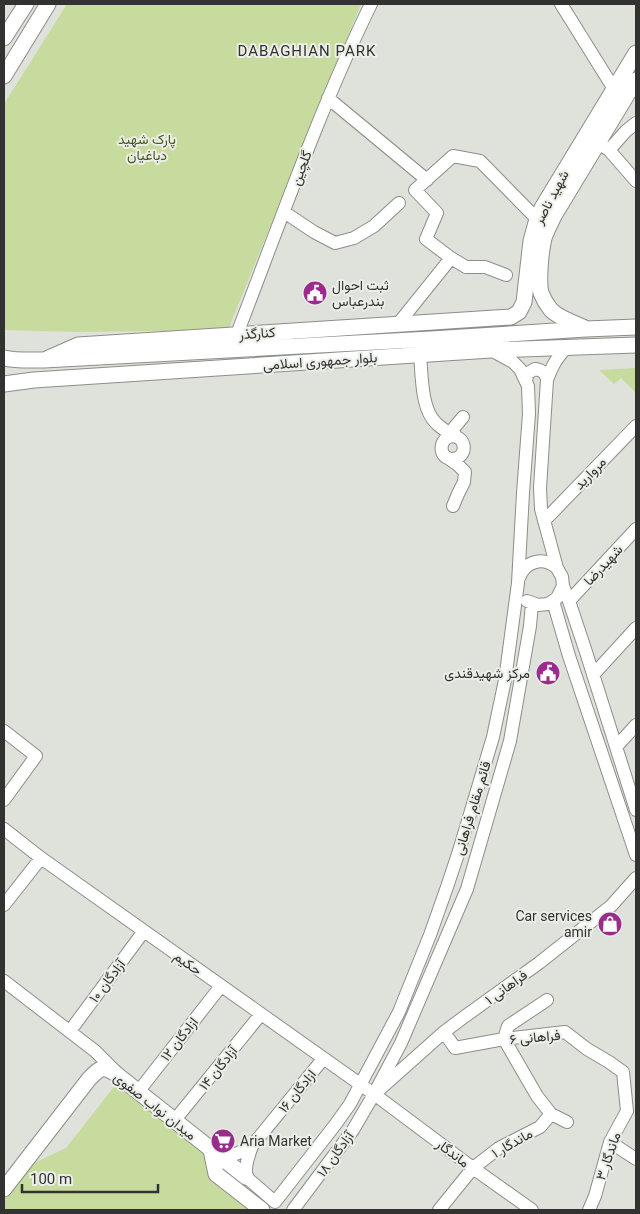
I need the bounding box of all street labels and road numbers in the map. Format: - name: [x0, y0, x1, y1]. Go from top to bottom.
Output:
- street label: گلچین: [287, 148, 317, 188]
- street label: شهید ناصر: [530, 167, 573, 228]
- street label: کنارگذر: [237, 324, 276, 343]
- street label: بلوار جمهوری اسلامی: [262, 349, 378, 374]
- street label: مروارید: [571, 454, 610, 493]
- street label: شهیدرضا: [580, 541, 626, 589]
- street label: قائم مقام فراهانی: [450, 759, 495, 857]
- street label: حکیم: [170, 948, 205, 979]
- street label: آزادگان ۱۰: [86, 955, 130, 1006]
- street label: فراهانی ۱: [482, 966, 531, 1008]
- street label: ازادگان ۱۲: [157, 1014, 202, 1065]
- street label: فراهانی ۶: [509, 1027, 561, 1048]
- street label: آزادگان ۱۴: [195, 1041, 242, 1094]
- street label: ازادگان ۱۶: [275, 1066, 320, 1116]
- street label: میدان نواب صفوی: [110, 1069, 199, 1144]
- street label: ماندگار ۱: [489, 1125, 536, 1162]
- street label: آزادگان ۱۸: [313, 1127, 359, 1180]
- street label: ماندگار ۳: [592, 1130, 625, 1182]
- street label: ماندگار: [432, 1135, 473, 1171]

